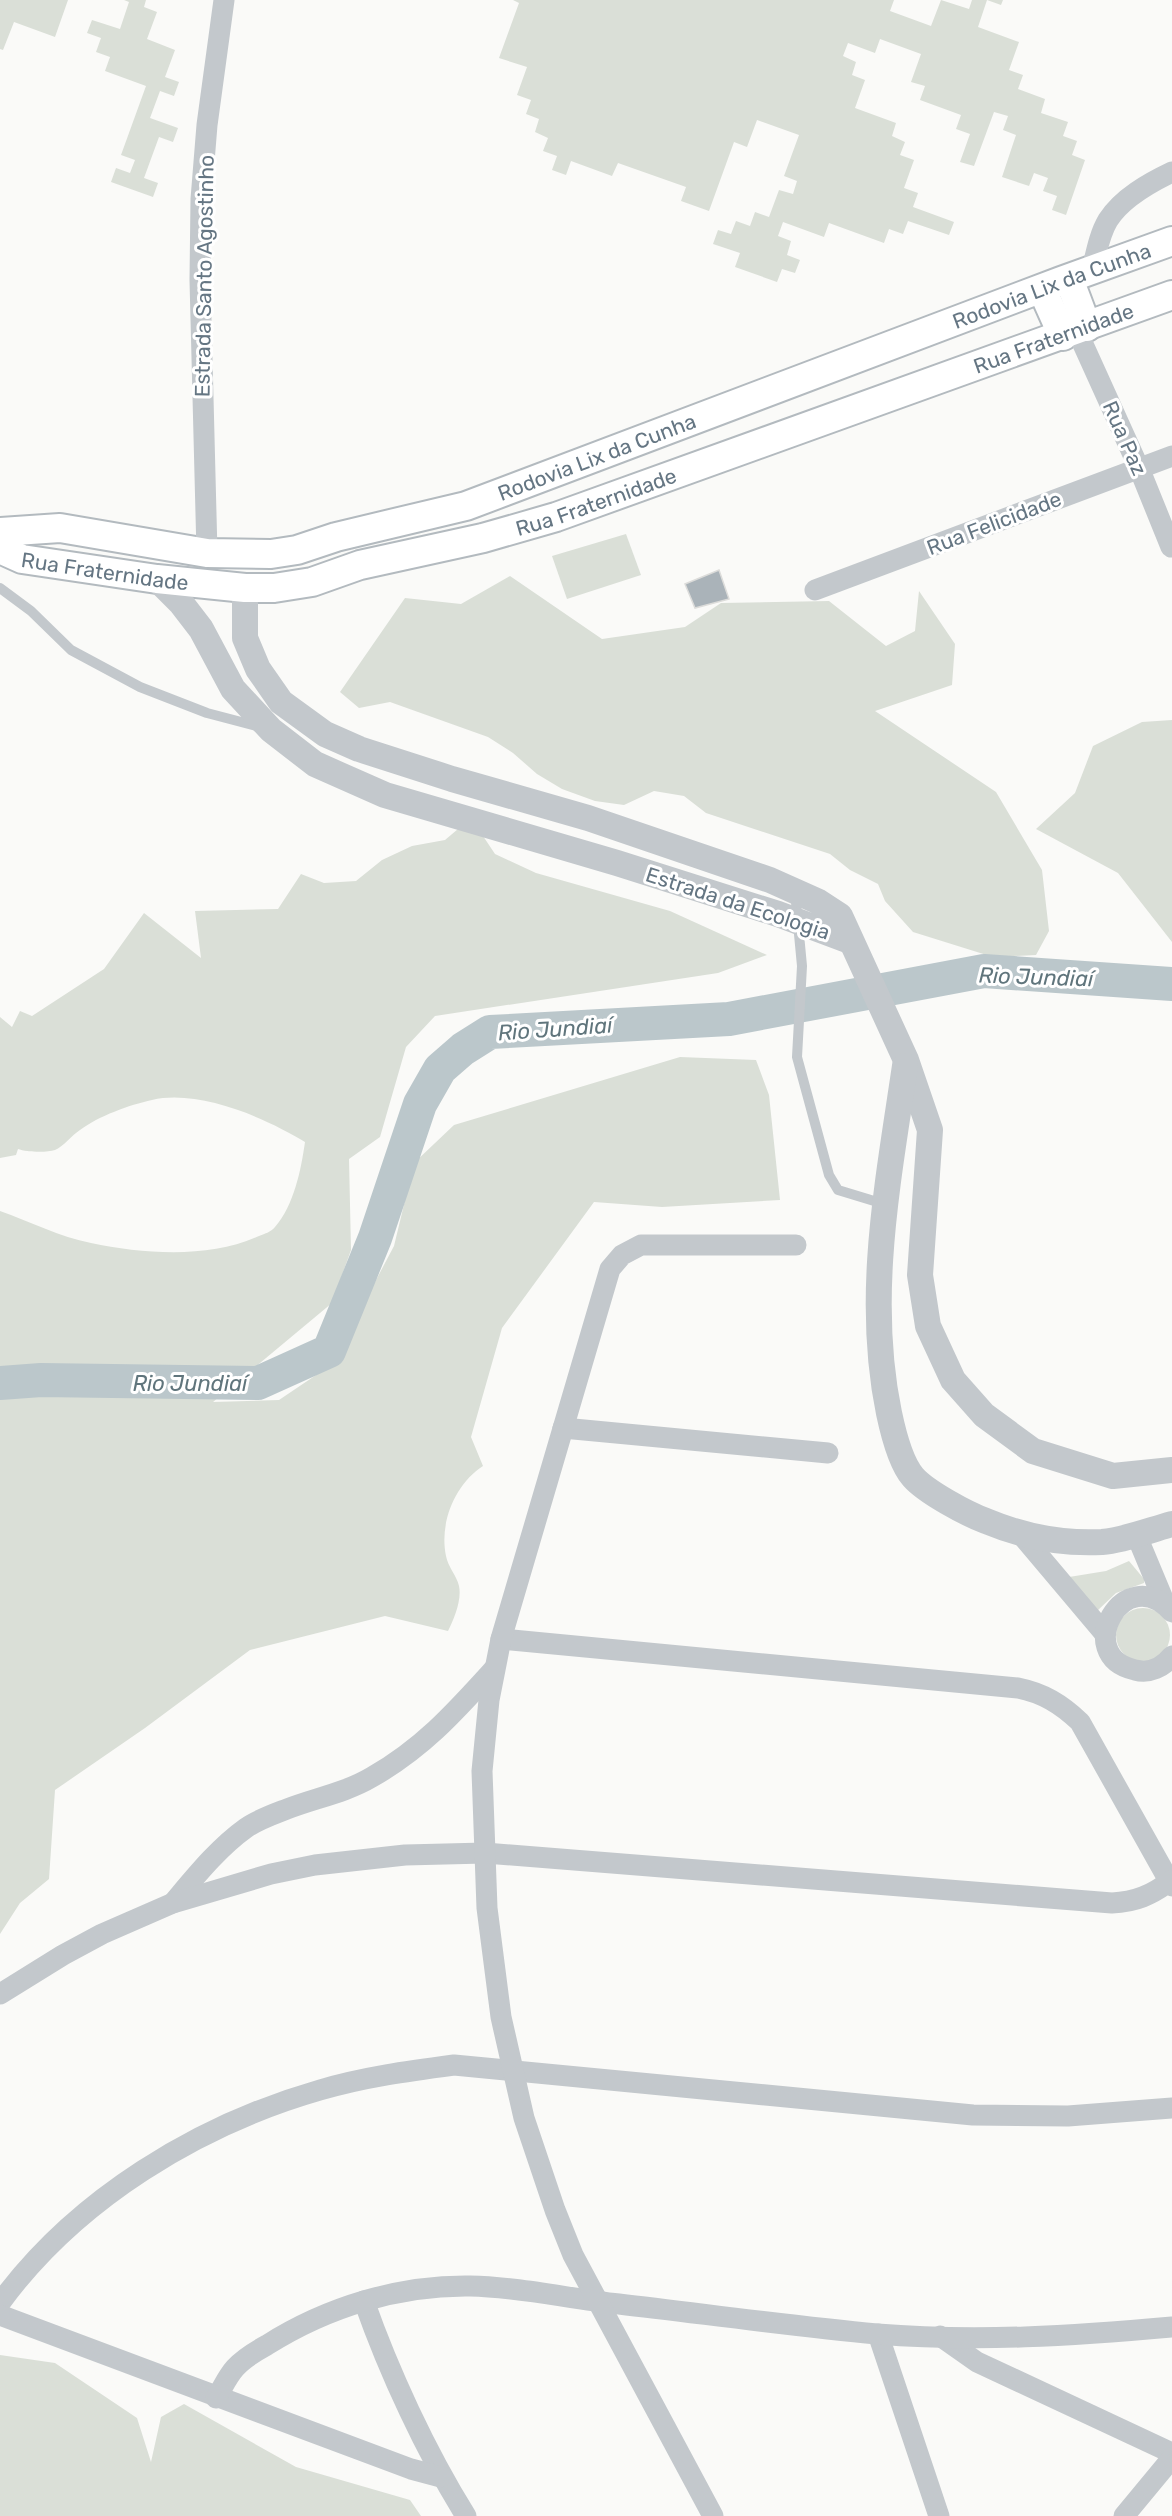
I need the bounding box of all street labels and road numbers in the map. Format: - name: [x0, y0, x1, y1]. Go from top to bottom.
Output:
- street label: Estrada Santo Agostinho: [189, 155, 219, 397]
- street label: Rodovia Lix da Cunha: [949, 237, 1154, 333]
- street label: Rua Fraternidade: [970, 297, 1137, 378]
- street label: Rua Paz: [1098, 397, 1152, 479]
- street label: Rodovia Lix da Cunha: [494, 408, 699, 505]
- street label: Rua Fraternidade: [512, 462, 680, 541]
- street label: Rua Felicidade: [923, 486, 1065, 560]
- street label: Rua Fraternidade: [20, 547, 190, 595]
- street label: Estrada da Ecologia: [643, 861, 833, 945]

